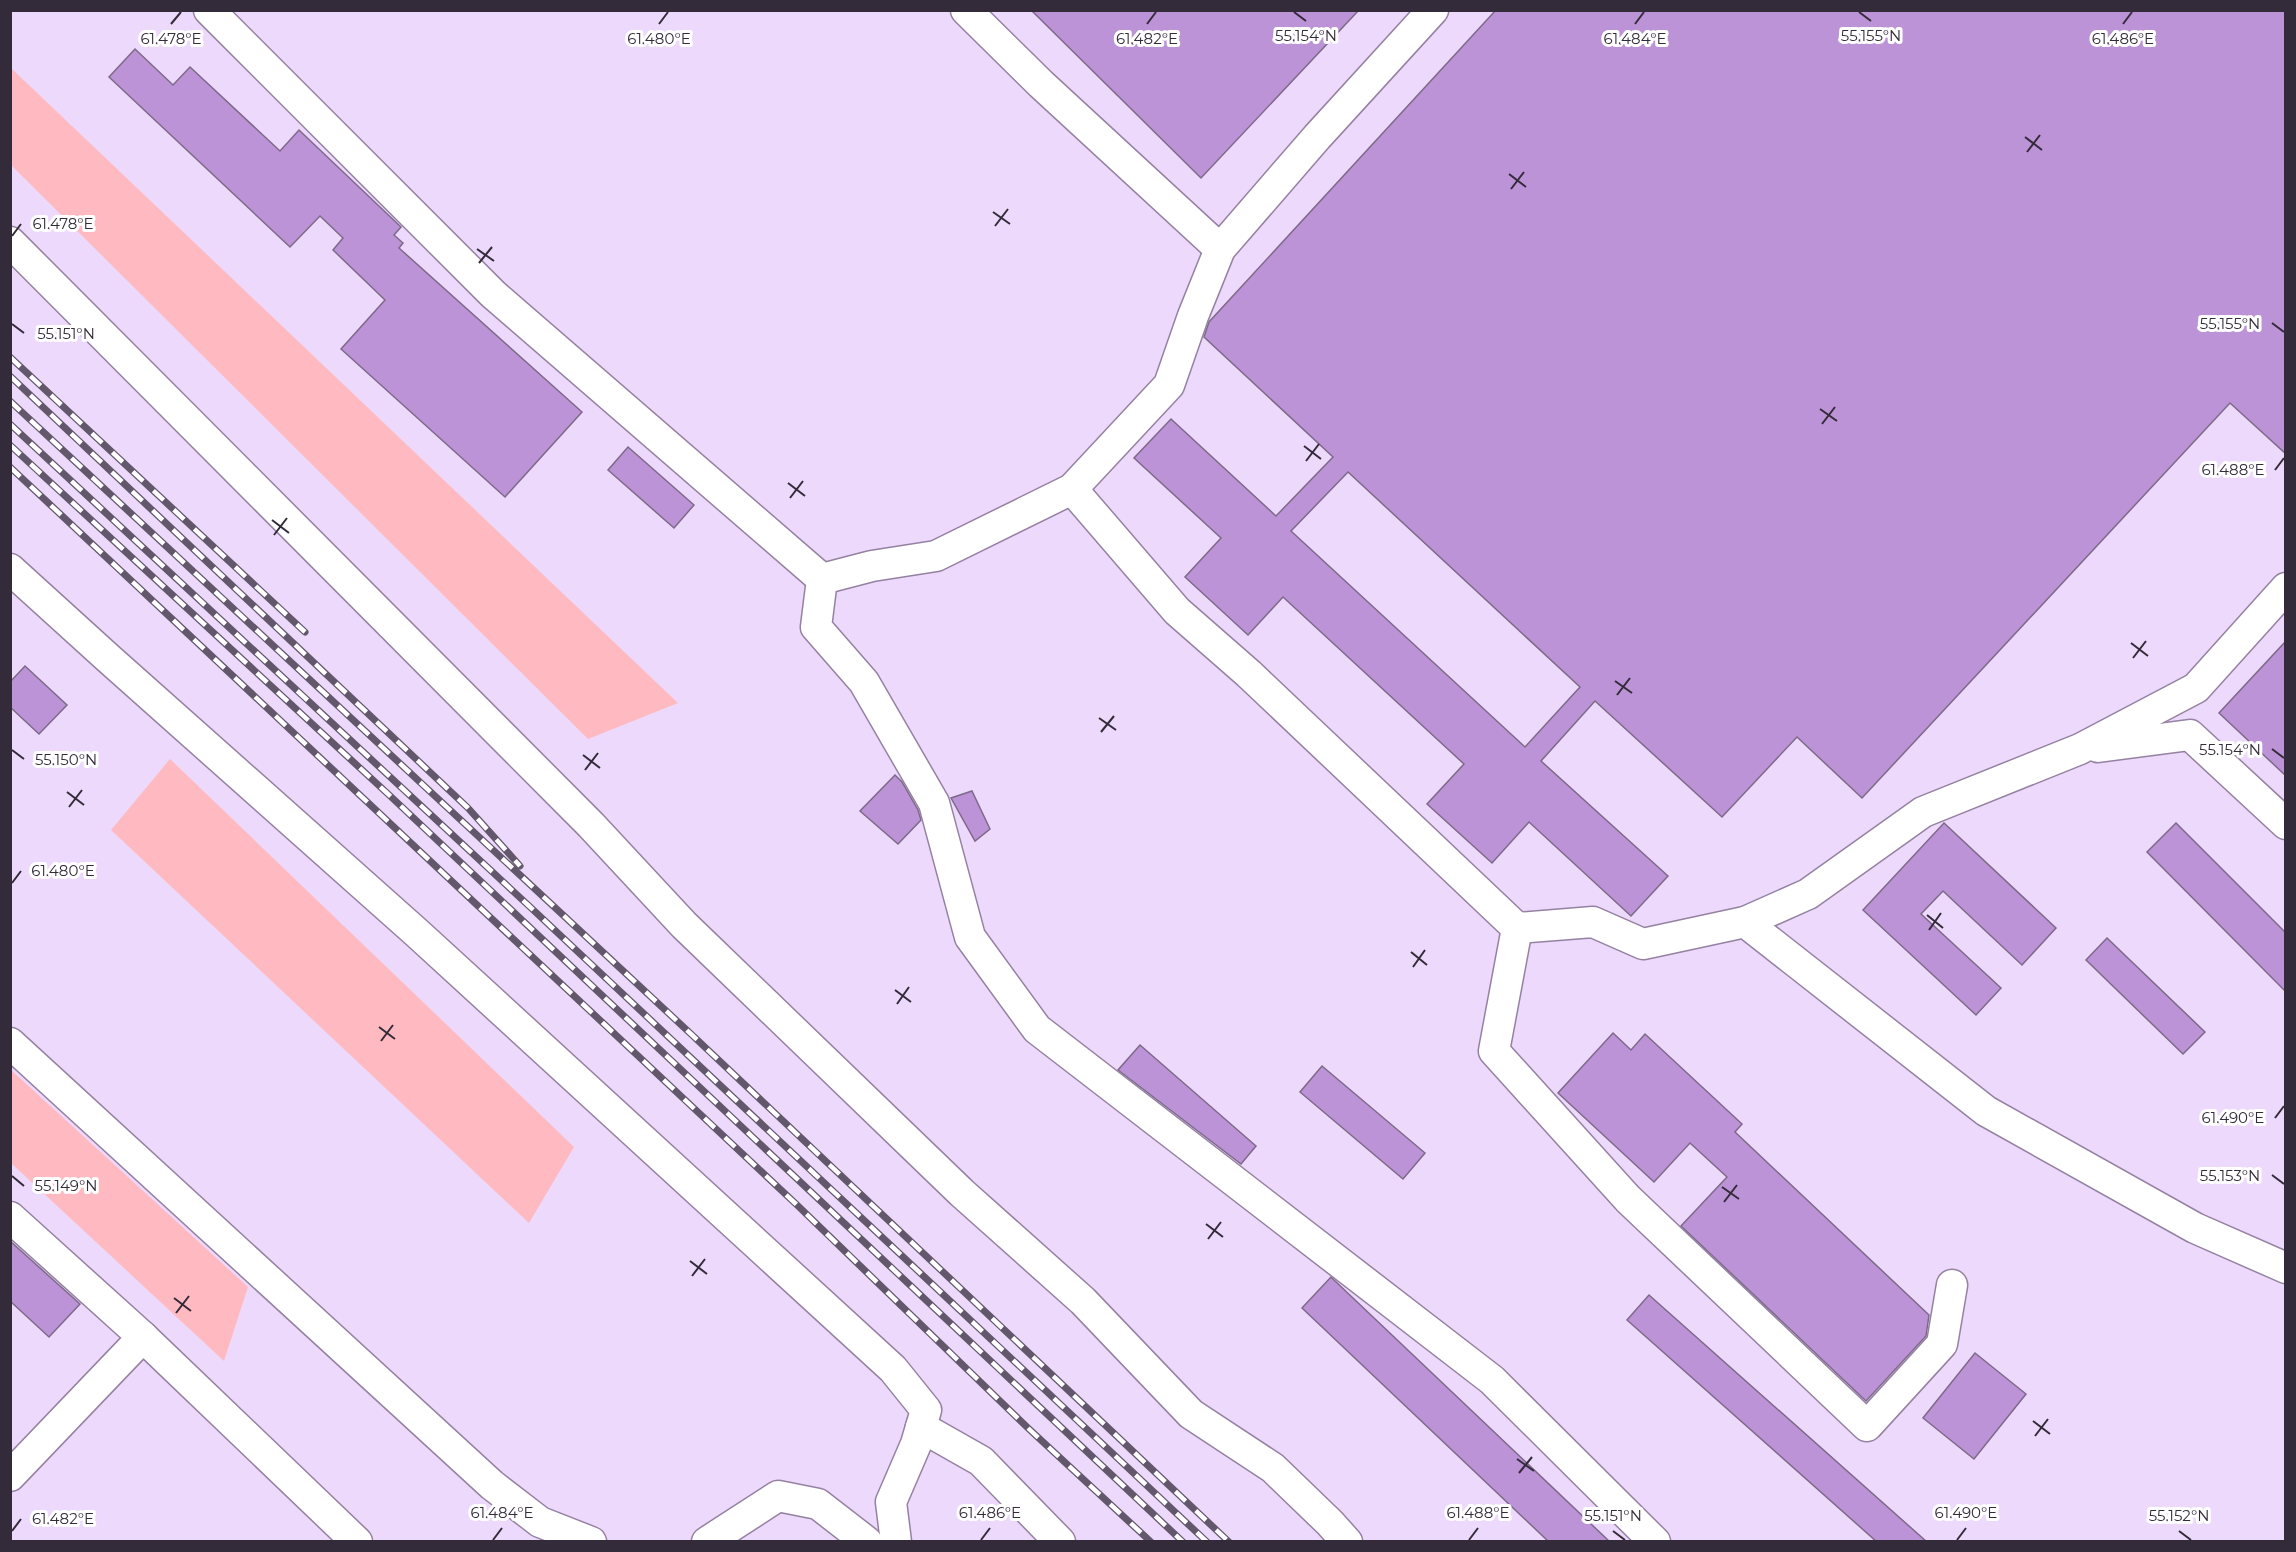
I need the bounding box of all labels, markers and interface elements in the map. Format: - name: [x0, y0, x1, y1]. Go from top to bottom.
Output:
- text: 55.154°N: [1275, 26, 1337, 45]
- text: 55.155°N: [1841, 26, 1901, 45]
- text: 61.478°E: [140, 29, 202, 48]
- text: 61.480°E: [627, 29, 691, 48]
- text: 61.482°E: [1116, 29, 1178, 48]
- text: 61.484°E: [1604, 29, 1666, 48]
- text: 61.486°E: [2092, 29, 2154, 48]
- text: 61.478°E: [32, 214, 94, 233]
- text: 55.155°N: [2200, 314, 2260, 333]
- text: 55.151°N: [37, 324, 95, 343]
- text: 61.488°E: [2201, 460, 2265, 479]
- text: 55.154°N: [2199, 740, 2261, 759]
- text: 55.150°N: [35, 750, 97, 769]
- text: 61.480°E: [31, 861, 95, 880]
- text: 61.490°E: [2202, 1108, 2264, 1127]
- text: 55.153°N: [2200, 1166, 2260, 1185]
- text: 55.149°N: [35, 1176, 97, 1195]
- text: 61.484°E: [471, 1503, 533, 1522]
- text: 61.486°E: [959, 1503, 1021, 1522]
- text: 61.488°E: [1446, 1503, 1510, 1522]
- text: 61.490°E: [1935, 1503, 1997, 1522]
- text: 55.151°N: [1584, 1506, 1642, 1525]
- text: 55.152°N: [2149, 1506, 2209, 1525]
- text: 61.482°E: [32, 1509, 94, 1528]

